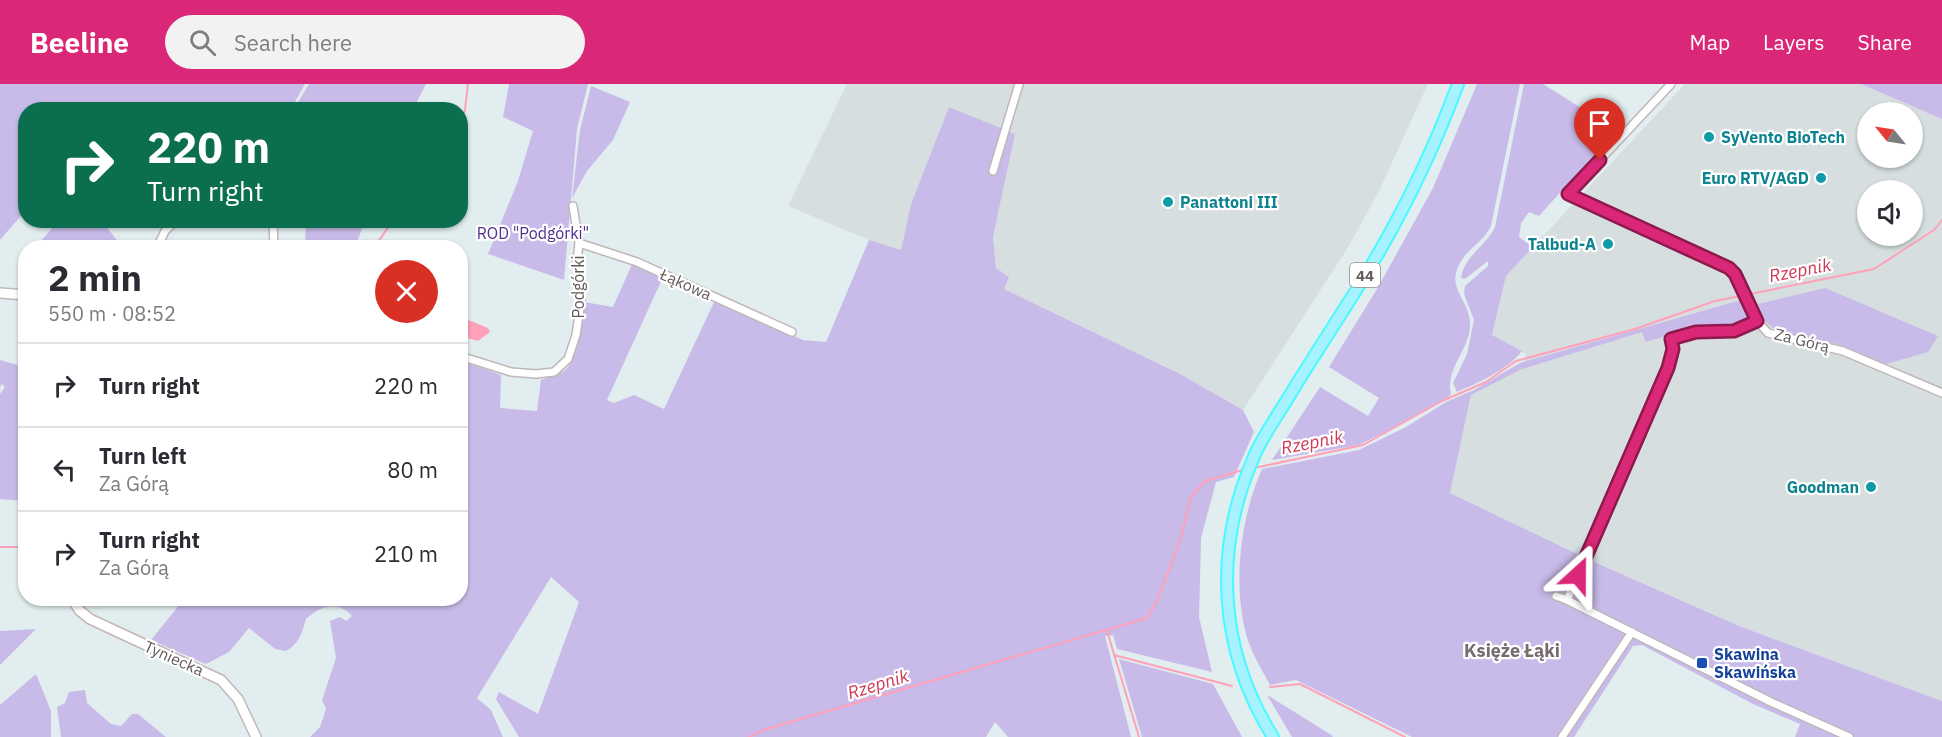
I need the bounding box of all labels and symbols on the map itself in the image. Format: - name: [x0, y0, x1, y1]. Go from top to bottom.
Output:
- pin: [1574, 98, 1625, 160]
- north arrow: [1857, 102, 1923, 168]
- place label: SyVento BioTech: [1721, 127, 1845, 147]
- marker: SyVento BioTech: [1702, 130, 1716, 144]
- place label: Euro RTV/AGD: [1702, 168, 1809, 188]
- marker: Euro RTV/AGD: [1814, 171, 1828, 185]
- place label: Panattoni III: [1180, 192, 1278, 212]
- marker: Panattoni III: [1161, 195, 1175, 209]
- park label: ROD "Podgórki": [477, 223, 589, 243]
- place label: Talbud-A: [1528, 234, 1596, 254]
- marker: Talbud-A: [1601, 237, 1615, 251]
- water label: Rzepnik: [1767, 253, 1834, 287]
- street label: Podgórki: [568, 255, 588, 319]
- street label: Łąkowa: [656, 263, 715, 304]
- road number: 44: [1350, 263, 1380, 287]
- street label: Za Górą: [1772, 324, 1832, 357]
- water label: Rzepnik: [1279, 425, 1346, 459]
- place label: Goodman: [1787, 477, 1859, 497]
- marker: Goodman: [1864, 480, 1878, 494]
- position arrow: [1546, 543, 1610, 607]
- street label: Tyniecka: [141, 636, 207, 680]
- district label: Księże Łąki: [1464, 639, 1560, 662]
- place label: Skawina Skawińska: [1714, 644, 1796, 682]
- marker: Skawina Skawińska: [1695, 656, 1709, 670]
- water label: Rzepnik: [845, 664, 912, 704]

